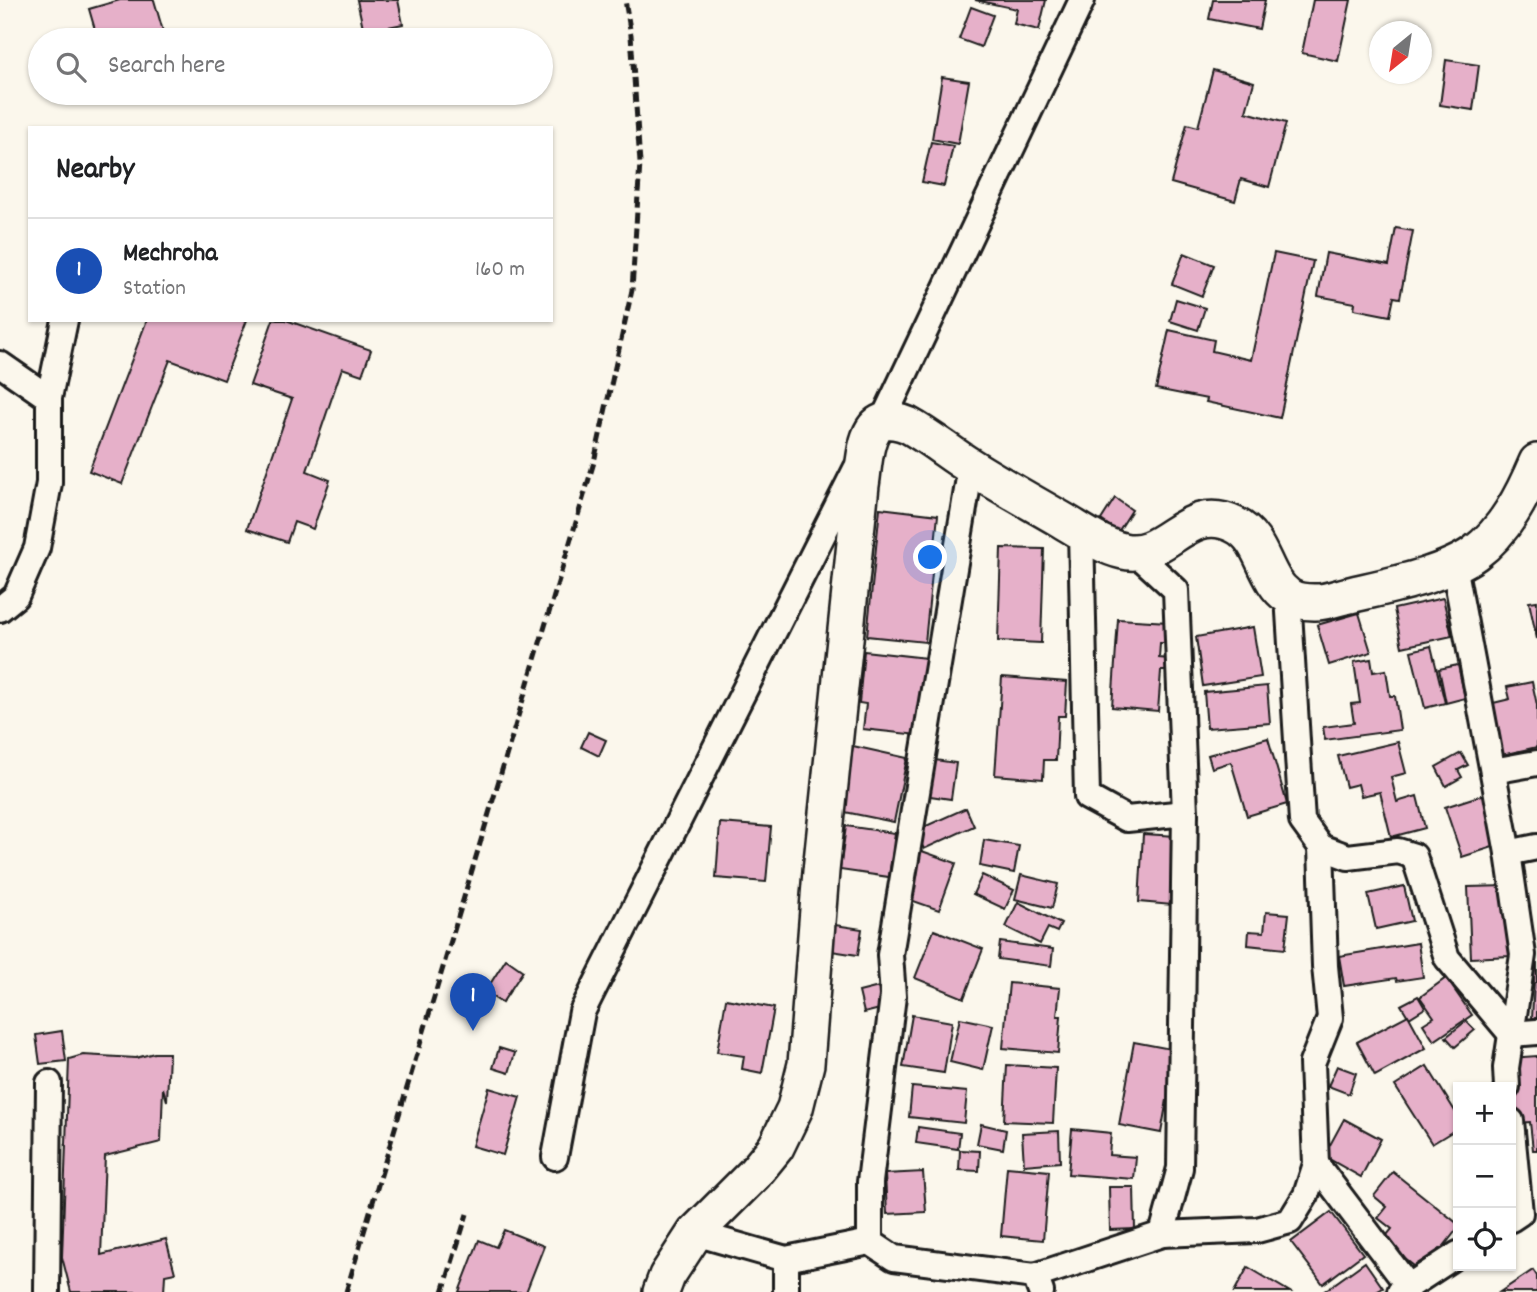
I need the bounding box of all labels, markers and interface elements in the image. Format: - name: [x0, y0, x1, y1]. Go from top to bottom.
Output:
- north arrow: [1369, 21, 1432, 84]
- search box: [28, 28, 553, 105]
- icon: search: [52, 48, 90, 86]
- text: Search here: [108, 48, 226, 85]
- text: Nearby: [56, 150, 134, 193]
- text: Mechroha: [123, 236, 217, 273]
- text: 1: [76, 254, 82, 287]
- text: 160 m: [475, 254, 525, 287]
- text: Station: [123, 273, 186, 306]
- your location: [913, 540, 947, 574]
- pin: 1: [450, 973, 496, 1031]
- map controls: [1453, 1082, 1516, 1271]
- button: +: [1453, 1082, 1516, 1145]
- button: −: [1453, 1145, 1516, 1208]
- button: locate: [1453, 1208, 1516, 1271]

